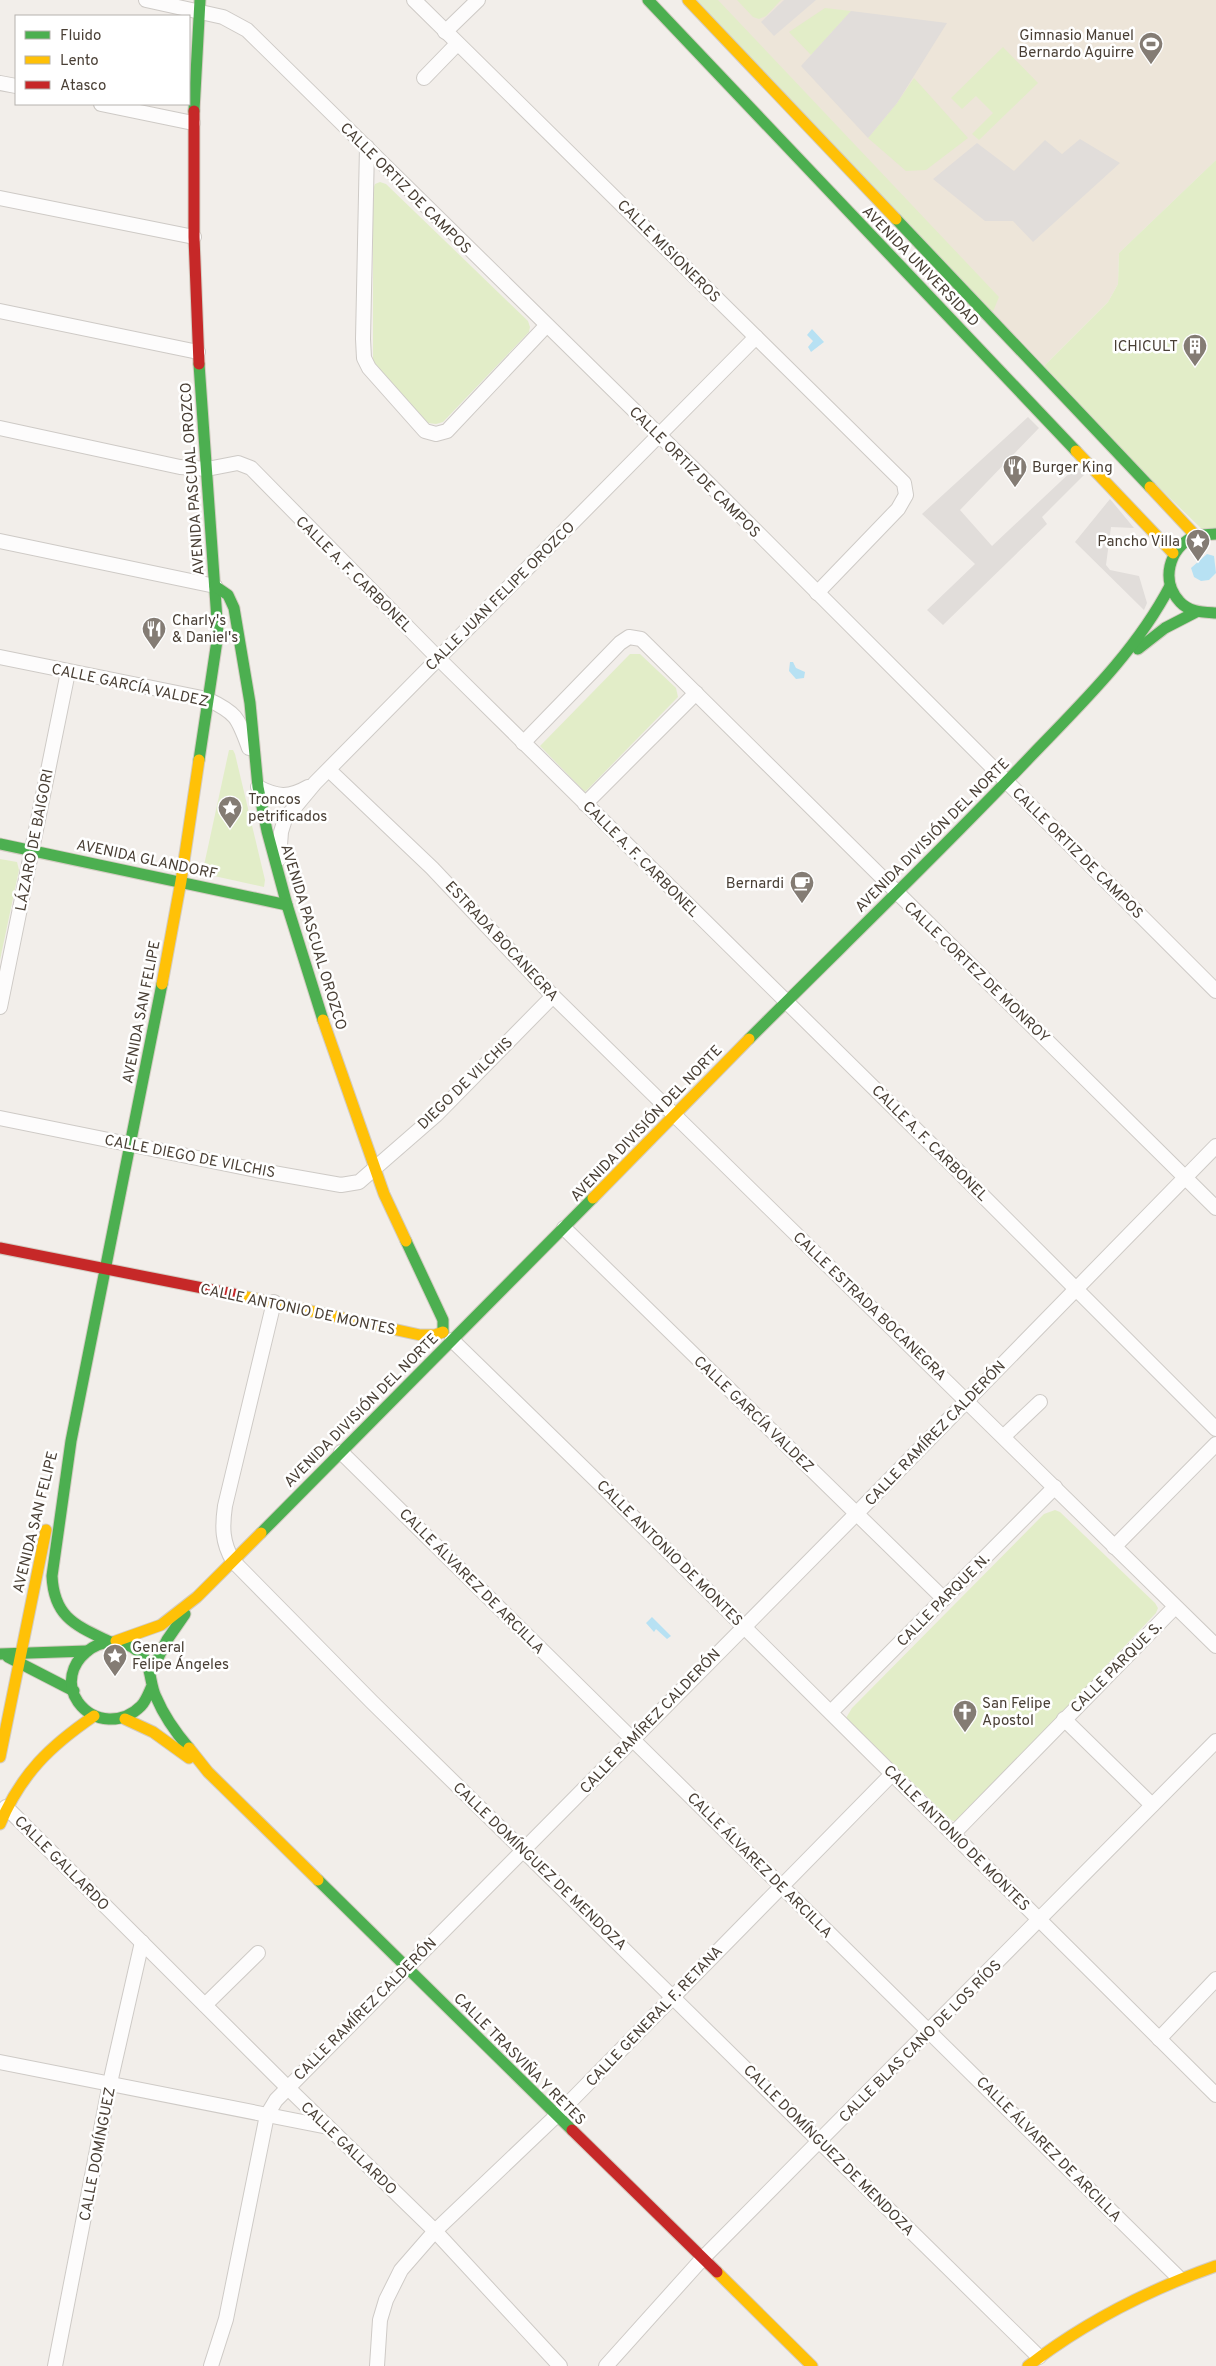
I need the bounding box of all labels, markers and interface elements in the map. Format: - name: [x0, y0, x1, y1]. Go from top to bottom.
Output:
- legend: [15, 15, 190, 105]
- text: Fluido: [60, 27, 101, 46]
- place label: Gimnasio Manuel Bernardo Aguirre: [1018, 27, 1134, 63]
- sports icon: Gimnasio Manuel Bernardo Aguirre: [1138, 31, 1164, 65]
- text: Lento: [60, 52, 99, 71]
- text: Atasco: [60, 77, 106, 96]
- street label: CALLE ORTIZ DE CAMPOS: [335, 119, 475, 259]
- street label: CALLE MISIONEROS: [612, 196, 724, 308]
- street label: AVENIDA UNIVERSIDAD: [857, 203, 983, 331]
- building icon: ICHICULT: [1182, 333, 1208, 367]
- place label: ICHICULT: [1114, 338, 1178, 357]
- street label: AVENIDA PASCUAL OROZCO: [177, 382, 210, 576]
- street label: CALLE ORTIZ DE CAMPOS: [624, 403, 764, 543]
- restaurant icon: Burger King: [1002, 454, 1028, 488]
- place label: Burger King: [1032, 459, 1113, 478]
- street label: CALLE A. F. CARBONEL: [291, 513, 415, 637]
- street label: CALLE JUAN FELIPE OROZCO: [422, 518, 580, 676]
- place icon: Pancho Villa: [1185, 528, 1211, 562]
- place label: Pancho Villa: [1097, 533, 1180, 552]
- place label: Charly's & Daniel's: [172, 612, 238, 648]
- restaurant icon: Charly's & Daniel's: [141, 616, 167, 650]
- street label: CALLE GARCÍA VALDEZ: [49, 660, 210, 712]
- street label: AVENIDA DIVISIÓN DEL NORTE: [850, 753, 1014, 917]
- street label: LÁZARO DE BAIGORI: [11, 767, 59, 913]
- street label: CALLE ORTIZ DE CAMPOS: [1007, 784, 1147, 924]
- place label: Troncos petrificados: [248, 791, 327, 827]
- place icon: Troncos petrificados: [217, 795, 243, 829]
- street label: CALLE A. F. CARBONEL: [578, 798, 702, 922]
- street label: AVENIDA GLANDORF: [75, 836, 219, 885]
- street label: AVENIDA PASCUAL OROZCO: [275, 842, 350, 1033]
- cafe icon: Bernardi: [789, 870, 815, 904]
- place label: Bernardi: [726, 875, 784, 894]
- street label: ESTRADA BOCANEGRA: [440, 878, 562, 1006]
- street label: CALLE CORTEZ DE MONROY: [899, 898, 1053, 1048]
- street label: AVENIDA SAN FELIPE: [119, 939, 166, 1086]
- street label: DIEGO DE VILCHIS: [414, 1034, 518, 1134]
- street label: AVENIDA DIVISIÓN DEL NORTE: [566, 1040, 727, 1206]
- street label: CALLE A. F. CARBONEL: [867, 1082, 991, 1206]
- street label: CALLE DIEGO DE VILCHIS: [103, 1132, 277, 1183]
- street label: CALLE ESTRADA BOCANEGRA: [788, 1229, 950, 1386]
- street label: CALLE ANTONIO DE MONTES: [198, 1280, 397, 1340]
- street label: AVENIDA DIVISIÓN DEL NORTE: [279, 1328, 443, 1492]
- street label: CALLE GARCÍA VALDEZ: [689, 1352, 818, 1477]
- street label: CALLE RAMÍREZ CALDERÓN: [860, 1356, 1010, 1511]
- street label: AVENIDA SAN FELIPE: [10, 1449, 63, 1595]
- street label: CALLE ANTONIO DE MONTES: [592, 1477, 746, 1631]
- street label: CALLE ÁLVAREZ DE ARCILLA: [394, 1505, 548, 1659]
- street label: CALLE PARQUE N.: [894, 1551, 995, 1652]
- street label: CALLE PARQUE S.: [1067, 1618, 1167, 1718]
- place label: General Felipe Ángeles: [132, 1639, 229, 1675]
- place icon: General Felipe Ángeles: [102, 1643, 128, 1677]
- street label: CALLE RAMÍREZ CALDERÓN: [575, 1644, 725, 1799]
- place label: San Felipe Apostol: [982, 1695, 1051, 1731]
- church icon: San Felipe Apostol: [952, 1699, 978, 1733]
- street label: CALLE ANTONIO DE MONTES: [879, 1762, 1033, 1916]
- street label: CALLE DOMÍNGUEZ DE MENDOZA: [448, 1778, 631, 1955]
- street label: CALLE ÁLVAREZ DE ARCILLA: [682, 1789, 836, 1943]
- street label: CALLE GALLARDO: [9, 1813, 112, 1916]
- street label: CALLE RAMÍREZ CALDERÓN: [289, 1933, 442, 2086]
- street label: CALLE GENERAL F. RETANA: [583, 1943, 727, 2092]
- street label: CALLE BLAS CANO DE LOS RÍOS: [835, 1956, 1006, 2127]
- street label: CALLE TRASVIÑA Y RETES: [449, 1989, 590, 2130]
- street label: CALLE DOMÍNGUEZ DE MENDOZA: [738, 2061, 918, 2241]
- street label: CALLE ÁLVAREZ DE ARCILLA: [971, 2073, 1125, 2227]
- street label: CALLE DOMÍNGUEZ: [75, 2086, 121, 2223]
- street label: CALLE GALLARDO: [296, 2098, 400, 2200]

